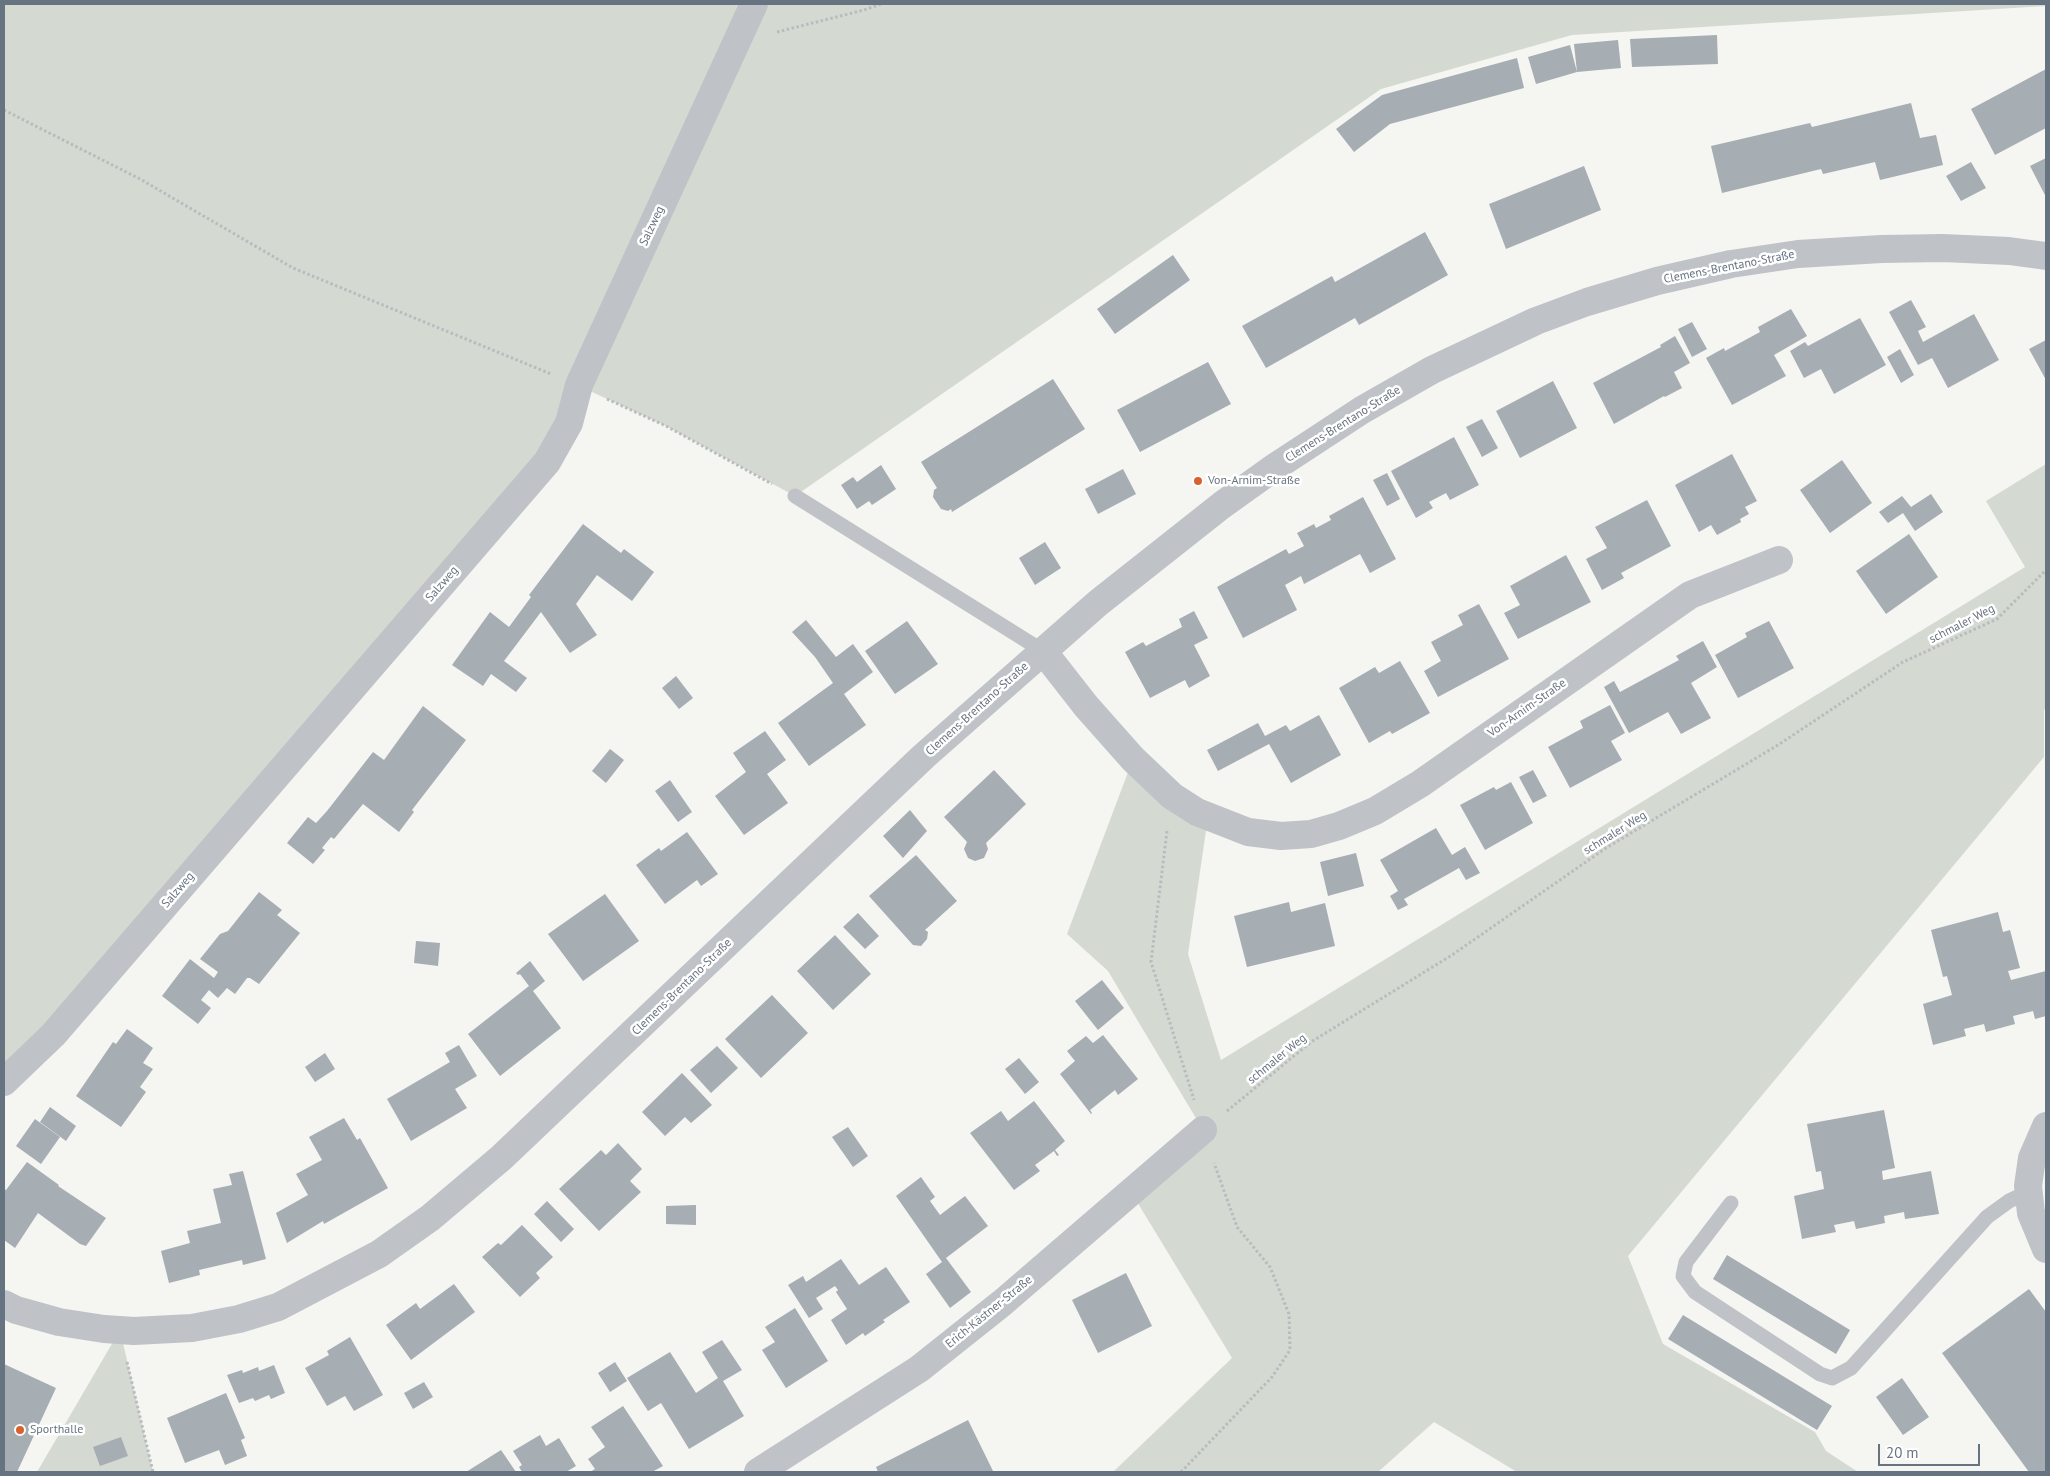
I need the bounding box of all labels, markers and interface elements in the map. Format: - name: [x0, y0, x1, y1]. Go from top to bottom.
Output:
- street label: Salzweg: [637, 204, 667, 248]
- street label: Clemens-Brentano-Straße: [1662, 247, 1796, 287]
- street label: Clemens-Brentano-Straße: [1283, 383, 1403, 465]
- place label: Von-Arnim-Straße: [1208, 474, 1300, 488]
- marker: Von-Arnim-Straße: [1192, 475, 1204, 487]
- street label: Salzweg: [423, 563, 461, 605]
- street label: schmaler Weg: [1927, 601, 1997, 647]
- street label: Clemens-Brentano-Straße: [923, 659, 1031, 759]
- street label: Von-Arnim-Straße: [1485, 676, 1569, 740]
- street label: schmaler Weg: [1581, 808, 1649, 858]
- street label: Salzweg: [159, 869, 197, 911]
- street label: Clemens-Brentano-Straße: [629, 936, 735, 1038]
- street label: schmaler Weg: [1245, 1031, 1309, 1087]
- street label: Erich-Kästner-Straße: [943, 1273, 1035, 1351]
- place label: Sporthalle: [30, 1423, 83, 1437]
- marker: Sporthalle: [14, 1424, 26, 1436]
- scale bar: [1880, 1434, 1982, 1466]
- text: 20 m: [1886, 1443, 1919, 1462]

